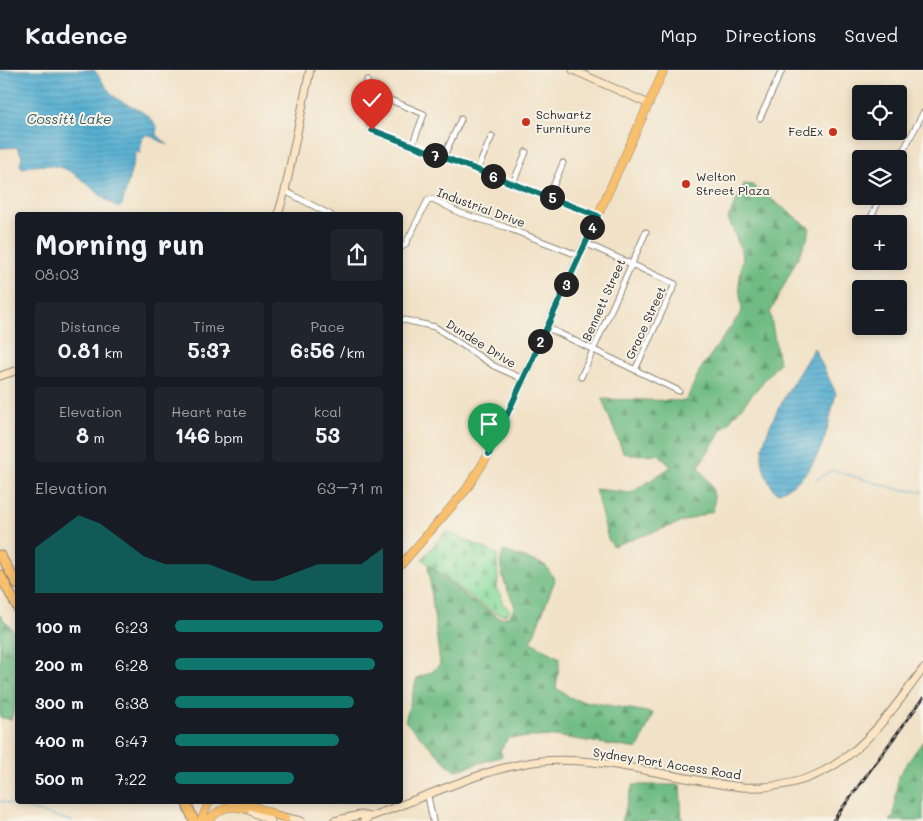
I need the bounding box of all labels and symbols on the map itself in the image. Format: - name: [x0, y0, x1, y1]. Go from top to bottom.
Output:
- pin: [351, 79, 393, 130]
- place label: Schwartz Furniture: [536, 106, 592, 136]
- water label: Cossitt Lake: [26, 109, 112, 128]
- marker: Schwartz Furniture: [520, 116, 532, 128]
- place label: FedEx: [788, 123, 823, 139]
- marker: FedEx: [827, 126, 839, 138]
- pin: 7: [422, 142, 448, 168]
- pin: 6: [480, 164, 506, 188]
- place label: Welton Street Plaza: [696, 168, 770, 198]
- marker: Welton Street Plaza: [680, 178, 692, 190]
- street label: Industrial Drive: [435, 184, 528, 230]
- pin: 5: [540, 184, 564, 210]
- pin: 4: [580, 214, 604, 240]
- street label: Bennett Street: [578, 256, 628, 343]
- pin: 3: [554, 272, 578, 296]
- street label: Grace Street: [621, 283, 669, 362]
- street label: Dundee Drive: [444, 315, 519, 371]
- pin: 2: [528, 328, 552, 354]
- pin: [468, 403, 510, 454]
- street label: Sydney Port Access Road: [592, 743, 743, 783]

